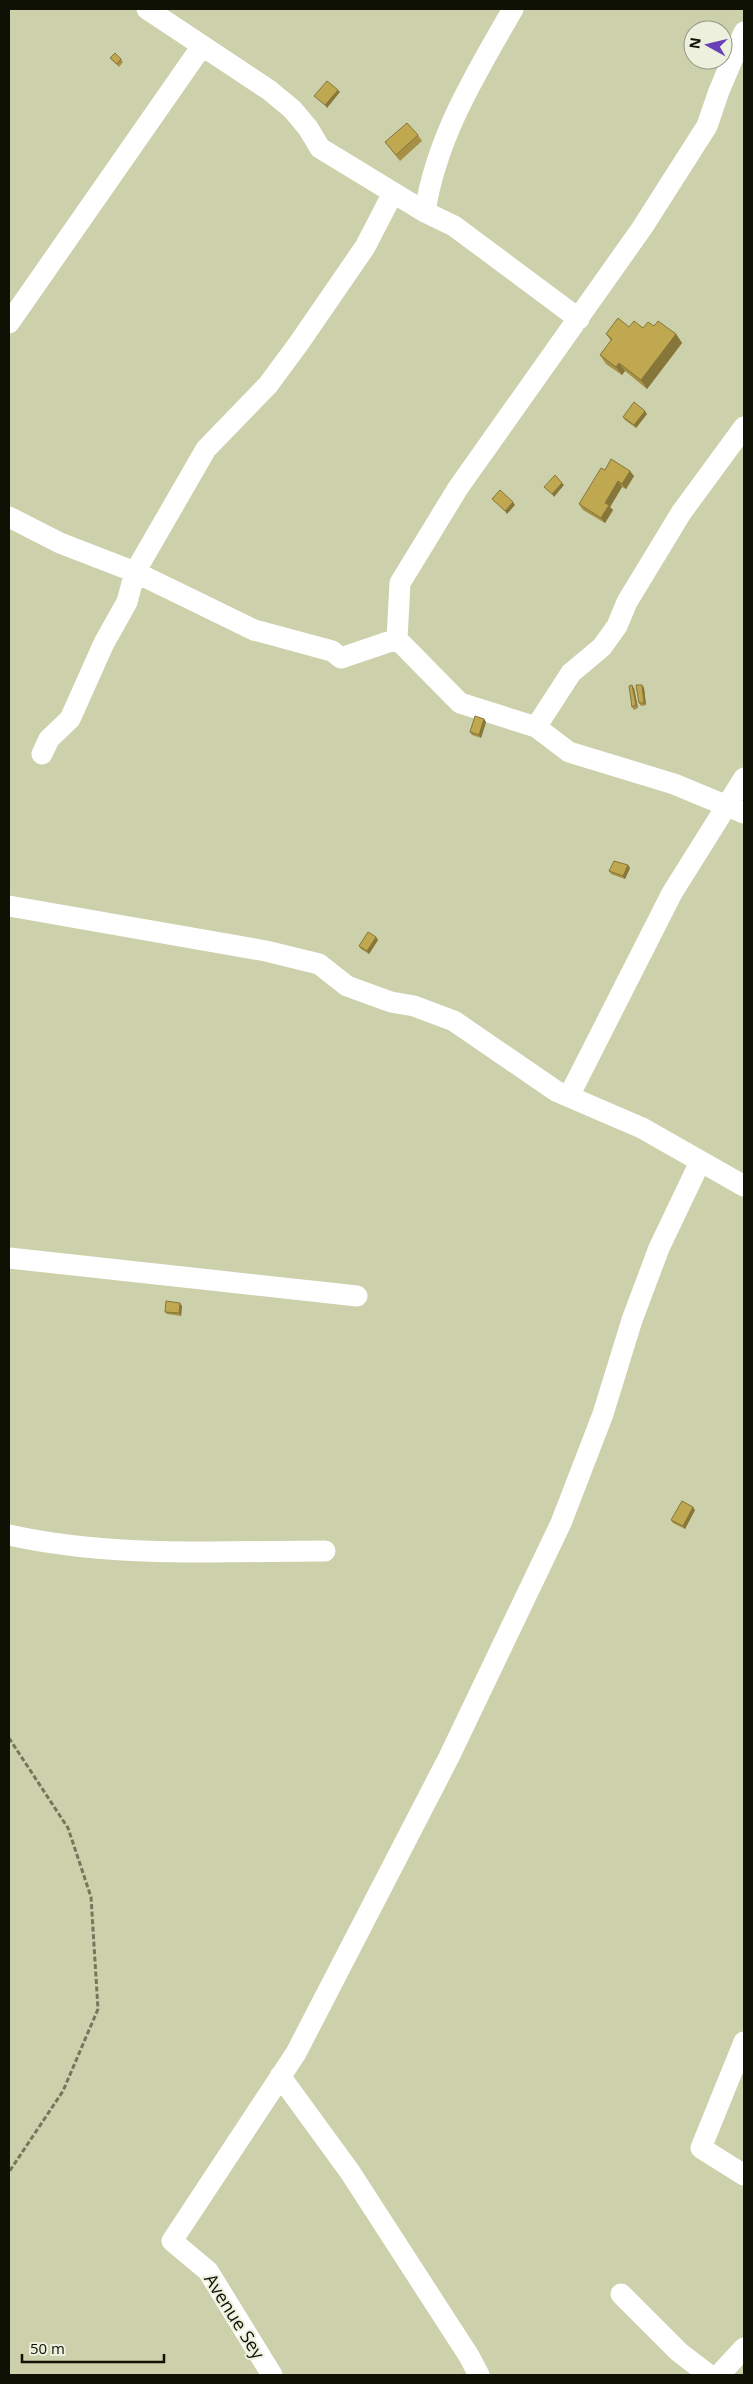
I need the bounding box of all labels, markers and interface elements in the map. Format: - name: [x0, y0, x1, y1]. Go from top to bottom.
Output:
- north arrow: [683, 20, 733, 70]
- text: N: [684, 36, 705, 50]
- street label: Avenue Sey: [199, 2269, 271, 2364]
- scale bar: [22, 2332, 165, 2364]
- text: 50 m: [30, 2338, 65, 2358]

